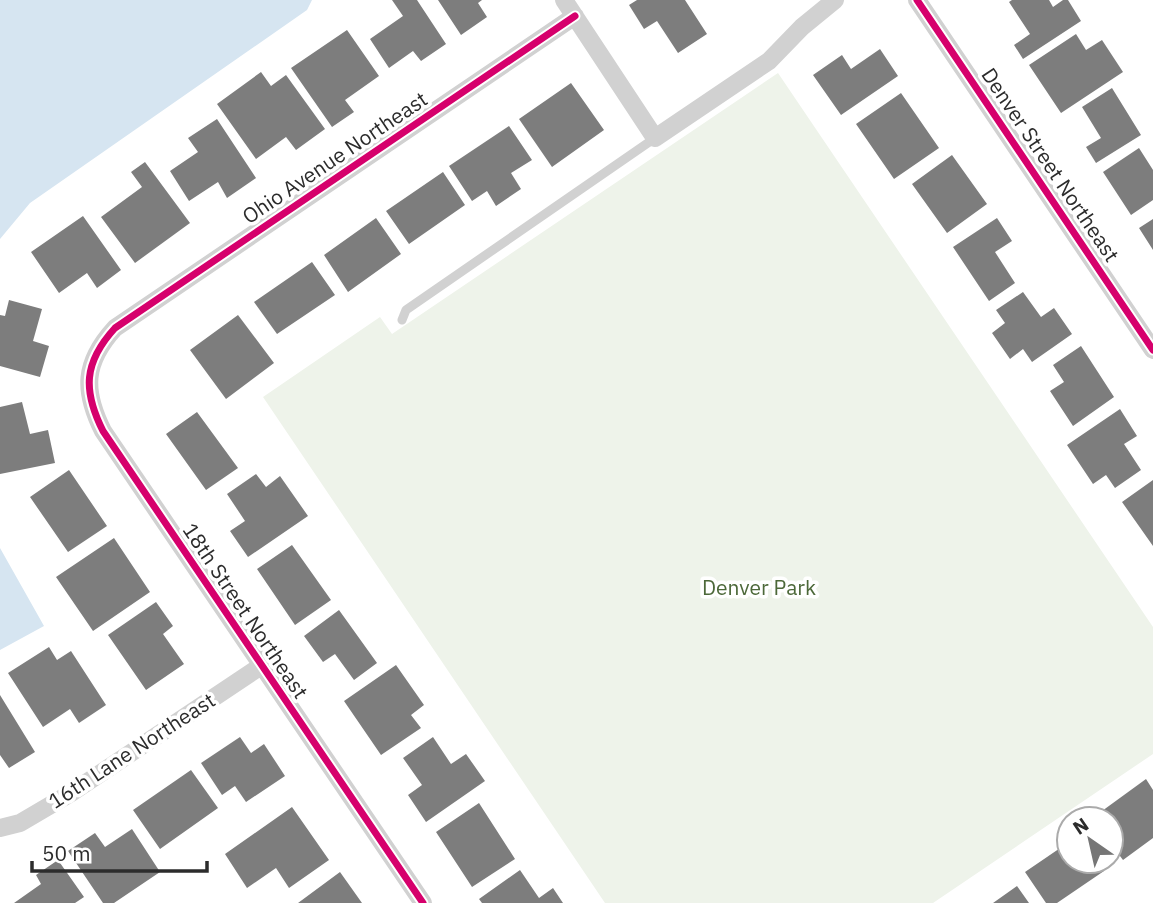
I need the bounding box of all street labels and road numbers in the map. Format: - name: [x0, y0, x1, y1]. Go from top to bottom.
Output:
- street label: Denver Street Northeast: [975, 62, 1126, 267]
- street label: Ohio Avenue Northeast: [236, 85, 433, 230]
- street label: 18th Street Northeast: [177, 517, 315, 704]
- street label: 16th Lane Northeast: [43, 686, 220, 815]

